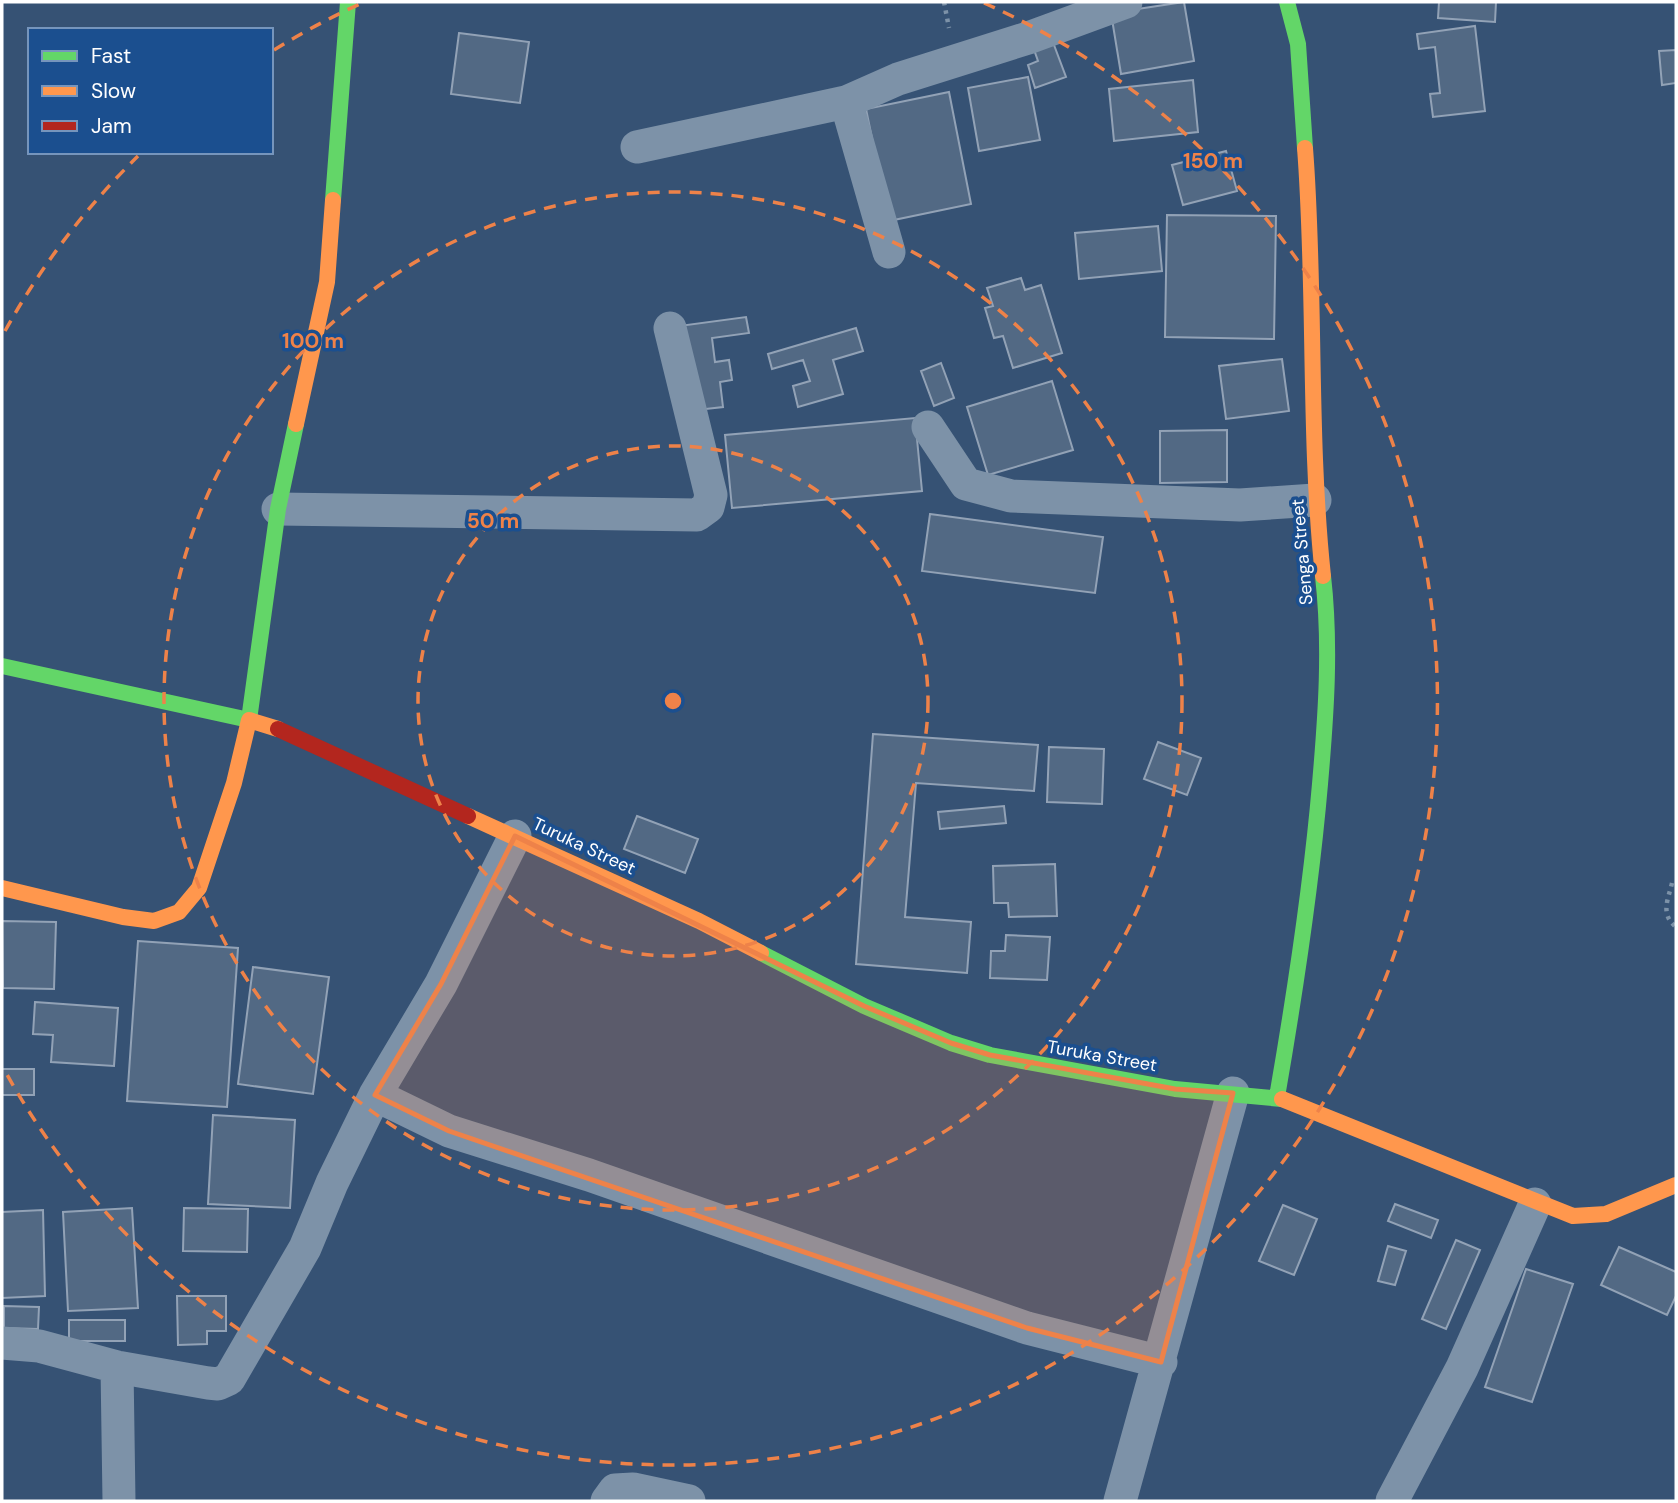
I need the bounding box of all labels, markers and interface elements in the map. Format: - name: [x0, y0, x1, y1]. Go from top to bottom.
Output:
- legend: [28, 28, 273, 154]
- text: Fast: [91, 42, 131, 70]
- text: Slow: [91, 77, 136, 105]
- text: Jam: [91, 112, 132, 140]
- text: 150 m: [1183, 147, 1243, 175]
- text: 100 m: [282, 327, 344, 355]
- street label: Senga Street: [1285, 498, 1319, 606]
- text: 50 m: [467, 507, 519, 535]
- centre of rings: [661, 689, 685, 713]
- street label: Turuka Street: [529, 812, 639, 880]
- street label: Turuka Street: [1045, 1035, 1159, 1077]

